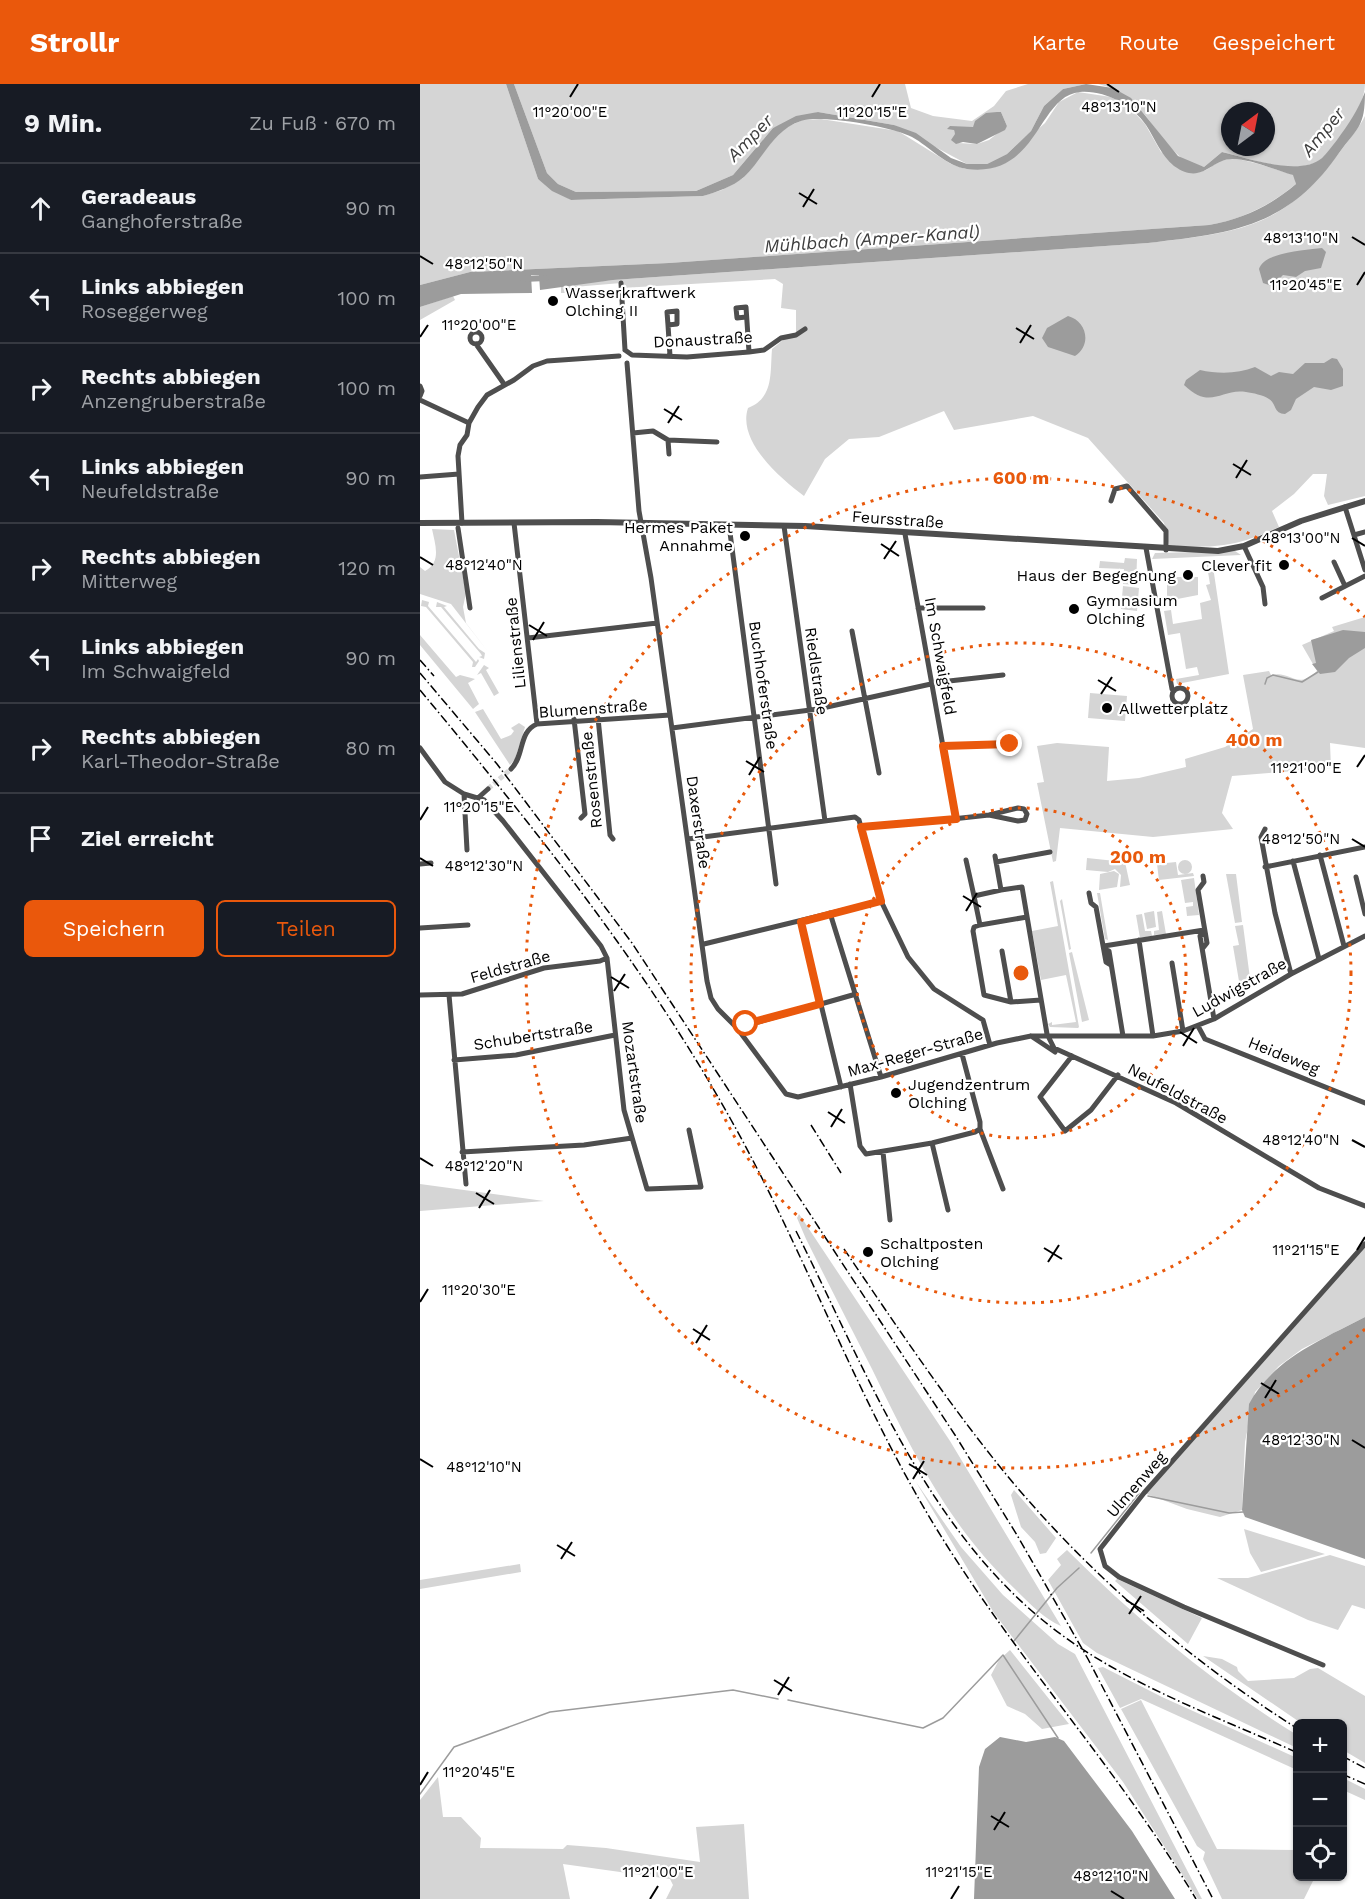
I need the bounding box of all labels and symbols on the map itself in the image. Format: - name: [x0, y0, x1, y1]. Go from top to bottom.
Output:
- text: 48°13'10"N: [1081, 98, 1157, 116]
- north arrow: [1221, 102, 1275, 156]
- water label: Amper: [1296, 102, 1349, 161]
- text: 11°20'00"E: [533, 103, 607, 121]
- text: 11°20'15"E: [837, 103, 907, 121]
- water label: Amper: [722, 109, 778, 166]
- water label: Mühlbach (Amper-Kanal): [764, 220, 980, 257]
- text: 48°13'10"N: [1263, 229, 1339, 247]
- text: 48°12'50"N: [445, 255, 523, 273]
- text: 11°20'45"E: [1270, 276, 1342, 294]
- place label: Wasserkraftwerk Olching II: [565, 283, 696, 320]
- marker: Wasserkraftwerk Olching II: [546, 294, 560, 308]
- text: 11°20'00"E: [442, 316, 516, 334]
- street label: Donaustraße: [653, 327, 753, 352]
- text: 600 m: [993, 467, 1049, 488]
- street label: Feursstraße: [851, 507, 945, 532]
- place label: Hermes Paket Annahme: [624, 518, 733, 555]
- marker: Hermes Paket Annahme: [738, 529, 752, 543]
- text: 48°13'00"N: [1261, 529, 1341, 547]
- text: 48°12'40"N: [445, 556, 523, 574]
- place label: Clever fit: [1201, 556, 1272, 575]
- marker: Clever fit: [1277, 558, 1291, 572]
- place label: Haus der Begegnung: [1017, 566, 1176, 585]
- marker: Haus der Begegnung: [1181, 568, 1195, 582]
- place label: Gymnasium Olching: [1086, 591, 1178, 628]
- street label: Lilienstraße: [501, 596, 530, 690]
- street label: Im Schwaigfeld: [921, 596, 960, 717]
- marker: Gymnasium Olching: [1067, 602, 1081, 616]
- street label: Buchhoferstraße: [745, 620, 782, 751]
- street label: Riedlstraße: [801, 626, 832, 716]
- street label: Blumenstraße: [538, 695, 648, 722]
- place label: Allwetterplatz: [1119, 699, 1228, 718]
- marker: Allwetterplatz: [1100, 701, 1114, 715]
- text: 400 m: [1226, 729, 1282, 750]
- route end: [996, 730, 1022, 756]
- street label: Rosenstraße: [577, 731, 606, 829]
- text: 11°21'00"E: [1271, 759, 1341, 777]
- street label: Daxerstraße: [683, 774, 714, 870]
- text: 11°20'15"E: [444, 798, 514, 816]
- text: 48°12'50"N: [1262, 830, 1340, 848]
- text: 200 m: [1110, 846, 1166, 867]
- text: 48°12'30"N: [445, 857, 523, 875]
- street label: Feldstraße: [468, 946, 552, 987]
- street label: Ludwigstraße: [1189, 954, 1290, 1021]
- centre of rings: [1011, 963, 1031, 983]
- route start: [732, 1010, 758, 1036]
- street label: Schubertstraße: [472, 1017, 594, 1054]
- street label: Mozartstraße: [618, 1020, 651, 1124]
- street label: Max-Reger-Straße: [845, 1024, 985, 1081]
- street label: Heideweg: [1245, 1033, 1323, 1079]
- street label: Neufeldstraße: [1125, 1059, 1231, 1128]
- place label: Jugendzentrum Olching: [908, 1075, 1030, 1112]
- marker: Jugendzentrum Olching: [889, 1086, 903, 1100]
- text: 48°12'40"N: [1262, 1131, 1340, 1149]
- text: 48°12'20"N: [445, 1157, 523, 1175]
- place label: Schaltposten Olching: [880, 1234, 983, 1271]
- text: 11°21'15"E: [1273, 1241, 1339, 1259]
- marker: Schaltposten Olching: [861, 1245, 875, 1259]
- text: 11°20'30"E: [442, 1281, 516, 1299]
- text: 48°12'30"N: [1262, 1431, 1340, 1449]
- street label: Ulmenweg: [1103, 1447, 1171, 1521]
- text: 48°12'10"N: [446, 1458, 522, 1476]
- text: 11°20'45"E: [443, 1763, 515, 1781]
- text: 11°21'00"E: [623, 1863, 693, 1881]
- text: 11°21'15"E: [926, 1863, 992, 1881]
- text: 48°12'10"N: [1073, 1867, 1149, 1885]

